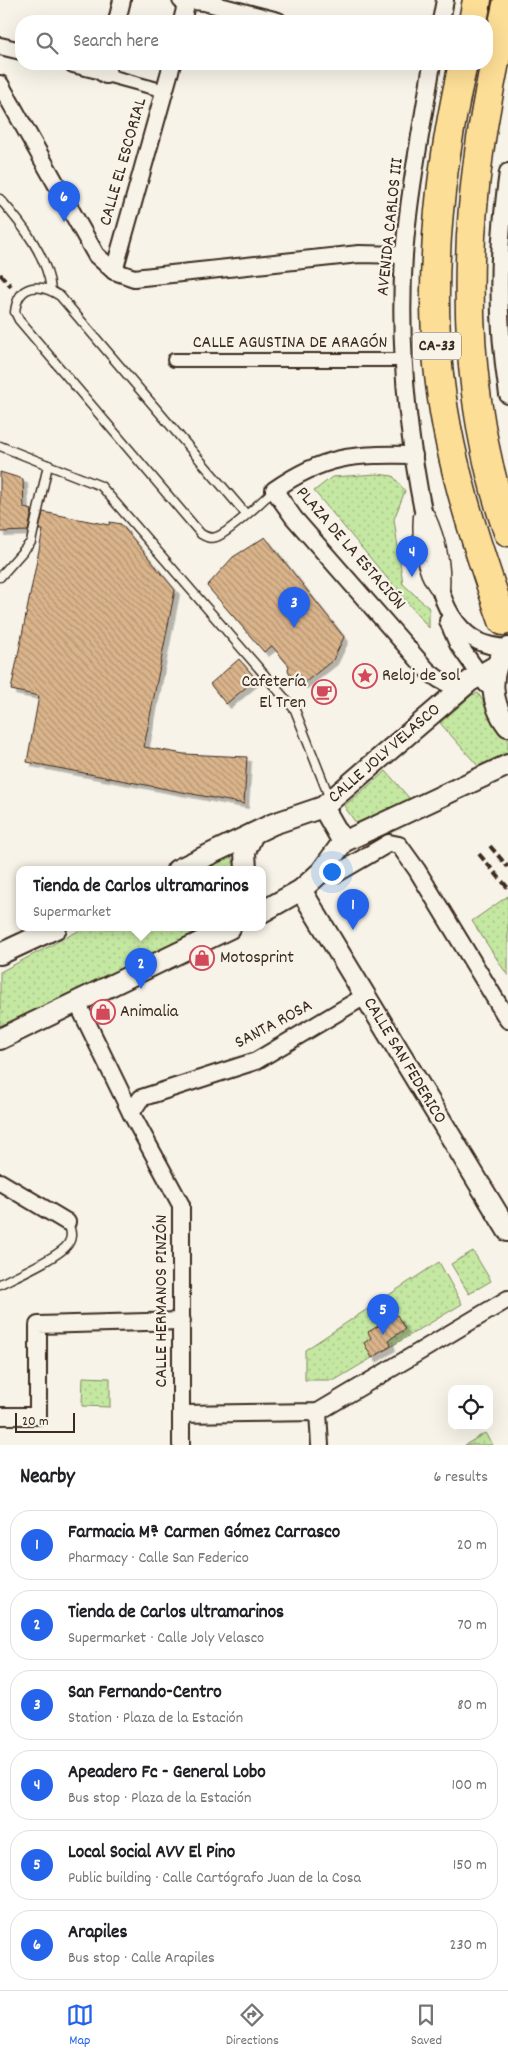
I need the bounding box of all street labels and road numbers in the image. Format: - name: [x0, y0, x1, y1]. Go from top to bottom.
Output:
- street label: CALLE EL ESCORIAL: [94, 94, 154, 229]
- street label: AVENIDA CARLOS III: [371, 156, 411, 297]
- street label: CALLE AGUSTINA DE ARAGÓN: [193, 331, 387, 356]
- road number: CA-33: [413, 332, 461, 360]
- street label: PLAZA DE LA ESTACIÓN: [289, 482, 411, 616]
- street label: CALLE JOLY VELASCO: [323, 698, 447, 810]
- street label: CALLE SAN FEDERICO: [356, 993, 452, 1129]
- street label: SANTA ROSA: [231, 994, 317, 1056]
- street label: CALLE HERMANOS PINZÓN: [150, 1215, 175, 1387]

